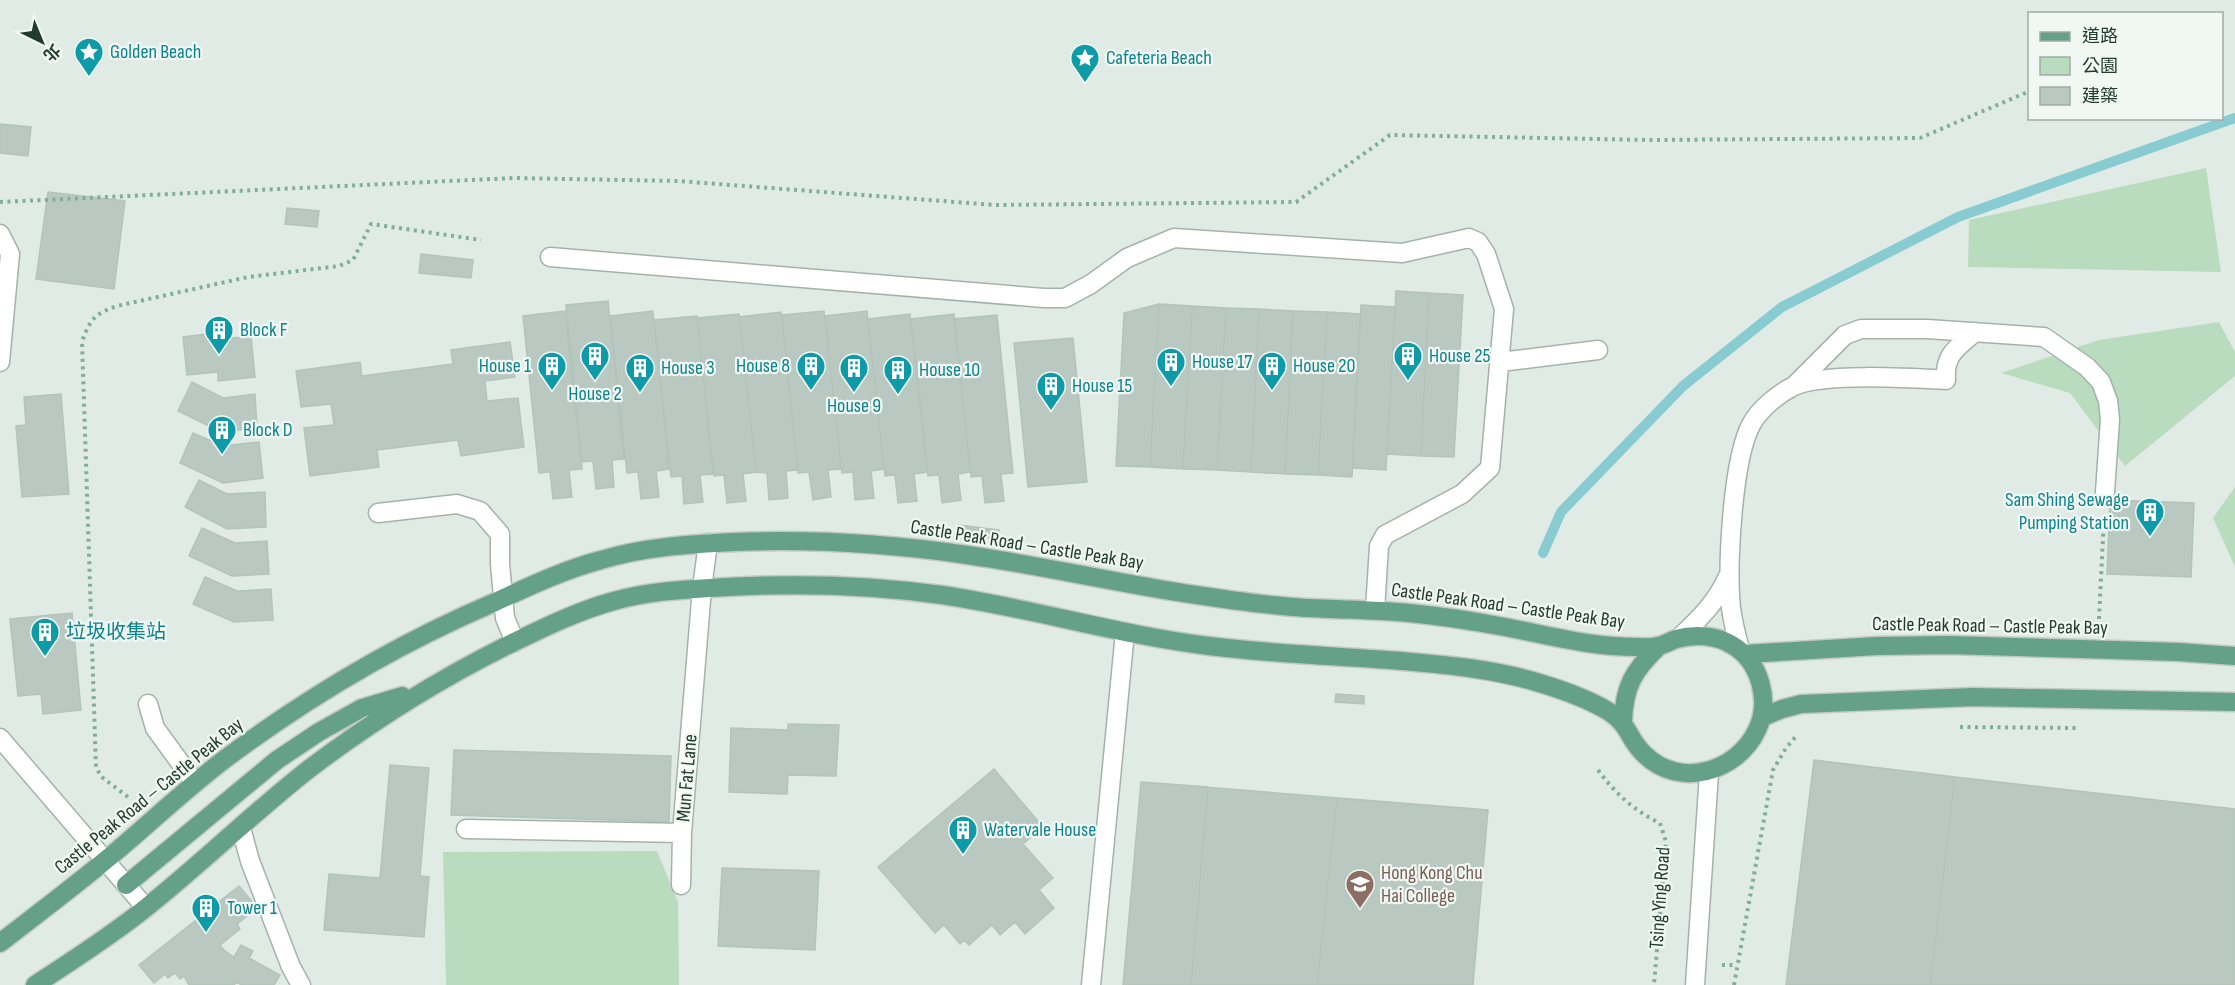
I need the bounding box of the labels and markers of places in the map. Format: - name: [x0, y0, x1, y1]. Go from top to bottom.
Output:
- place icon: Golden Beach: [73, 36, 105, 78]
- place label: Golden Beach: [110, 40, 201, 64]
- place icon: Cafeteria Beach: [1069, 42, 1101, 84]
- place label: Cafeteria Beach: [1106, 46, 1212, 70]
- building icon: Block F: [203, 314, 235, 356]
- place label: Block F: [240, 318, 288, 342]
- building icon: House 2: [579, 340, 611, 382]
- building icon: House 25: [1392, 340, 1424, 382]
- place label: House 25: [1429, 344, 1490, 368]
- building icon: House 17: [1155, 346, 1187, 388]
- building icon: House 1: [536, 350, 568, 392]
- building icon: House 8: [795, 350, 827, 392]
- place label: House 17: [1192, 350, 1252, 374]
- building icon: House 20: [1256, 350, 1288, 392]
- building icon: House 3: [624, 352, 656, 394]
- building icon: House 9: [838, 352, 870, 394]
- place label: House 1: [479, 354, 531, 378]
- place label: House 8: [736, 354, 790, 378]
- building icon: House 10: [882, 354, 914, 396]
- place label: House 20: [1293, 354, 1355, 378]
- place label: House 3: [661, 356, 715, 380]
- place label: House 10: [919, 358, 980, 382]
- building icon: House 15: [1035, 370, 1067, 412]
- place label: House 15: [1072, 374, 1132, 398]
- place label: House 2: [568, 382, 622, 406]
- place label: House 9: [827, 394, 881, 418]
- building icon: Block D: [206, 414, 238, 456]
- place label: Block D: [243, 418, 293, 442]
- place label: Sam Shing Sewage Pumping Station: [2005, 488, 2129, 535]
- building icon: Sam Shing Sewage Pumping Station: [2134, 496, 2166, 538]
- building icon: 垃圾收集站: [29, 616, 61, 658]
- place label: 垃圾收集站: [66, 620, 166, 644]
- building icon: Watervale House: [947, 814, 979, 856]
- place label: Watervale House: [984, 818, 1096, 842]
- place label: Hong Kong Chu Hai College: [1381, 861, 1483, 908]
- school or university icon: Hong Kong Chu Hai College: [1344, 868, 1376, 910]
- building icon: Tower 1: [190, 892, 222, 934]
- place label: Tower 1: [227, 896, 277, 920]

